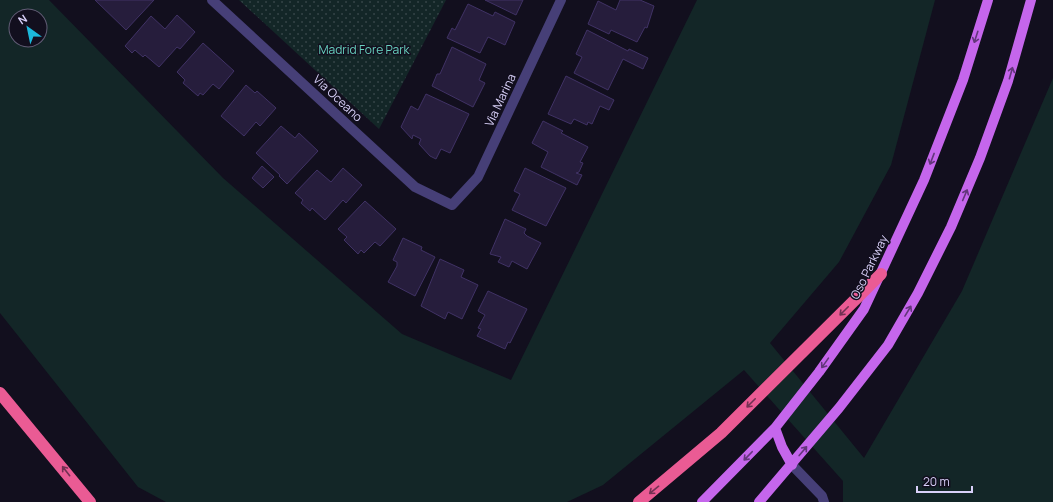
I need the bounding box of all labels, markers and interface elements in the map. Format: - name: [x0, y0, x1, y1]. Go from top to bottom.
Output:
- north arrow: [8, 8, 48, 48]
- text: N: [15, 11, 30, 28]
- one-way arrow: [972, 31, 979, 44]
- park label: Madrid Fore Park: [319, 41, 411, 58]
- one-way arrow: [1008, 67, 1015, 80]
- street label: Via Oceano: [310, 71, 366, 125]
- street label: Via Marina: [480, 71, 520, 129]
- one-way arrow: [928, 153, 936, 165]
- one-way arrow: [962, 189, 969, 201]
- street label: Oso Parkway: [846, 231, 892, 302]
- one-way arrow: [904, 305, 912, 317]
- one-way arrow: [839, 306, 848, 316]
- one-way arrow: [821, 357, 829, 368]
- one-way arrow: [746, 398, 756, 408]
- one-way arrow: [799, 446, 808, 457]
- one-way arrow: [743, 451, 753, 461]
- one-way arrow: [62, 466, 70, 477]
- scale bar: [917, 468, 972, 494]
- text: 20 m: [923, 473, 950, 490]
- one-way arrow: [649, 485, 660, 494]

